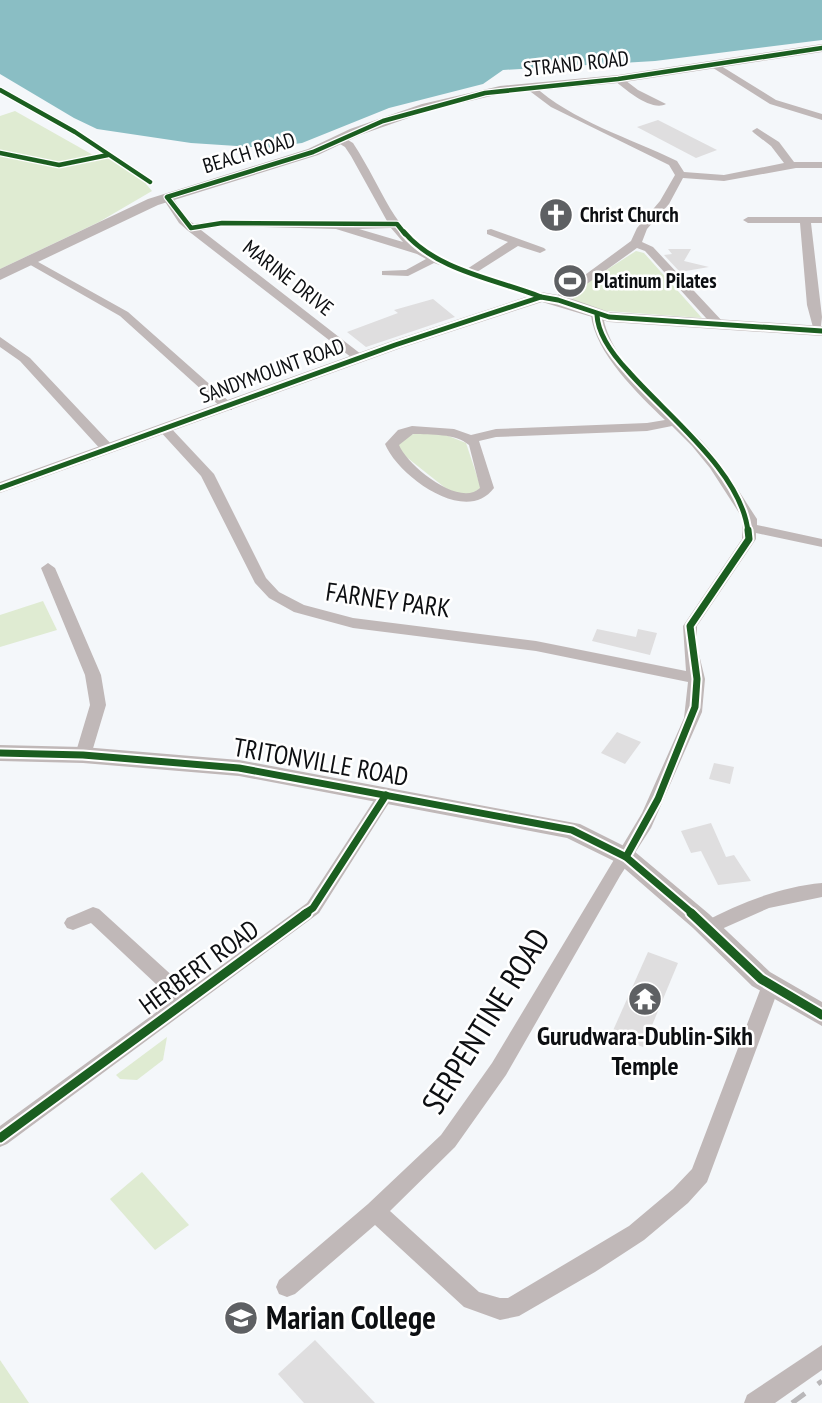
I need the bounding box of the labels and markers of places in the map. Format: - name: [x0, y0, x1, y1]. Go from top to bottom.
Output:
- church icon: Christ Church: [537, 196, 575, 234]
- place label: Christ Church: [580, 201, 679, 228]
- sports icon: Platinum Pilates: [551, 262, 589, 300]
- place label: Platinum Pilates: [594, 267, 717, 294]
- temple icon: Gurudwara-Dublin-Sikh Temple: [626, 980, 664, 1018]
- place label: Gurudwara-Dublin-Sikh Temple: [537, 1019, 753, 1082]
- place label: Marian College: [266, 1296, 436, 1338]
- school or university icon: Marian College: [222, 1299, 260, 1337]

